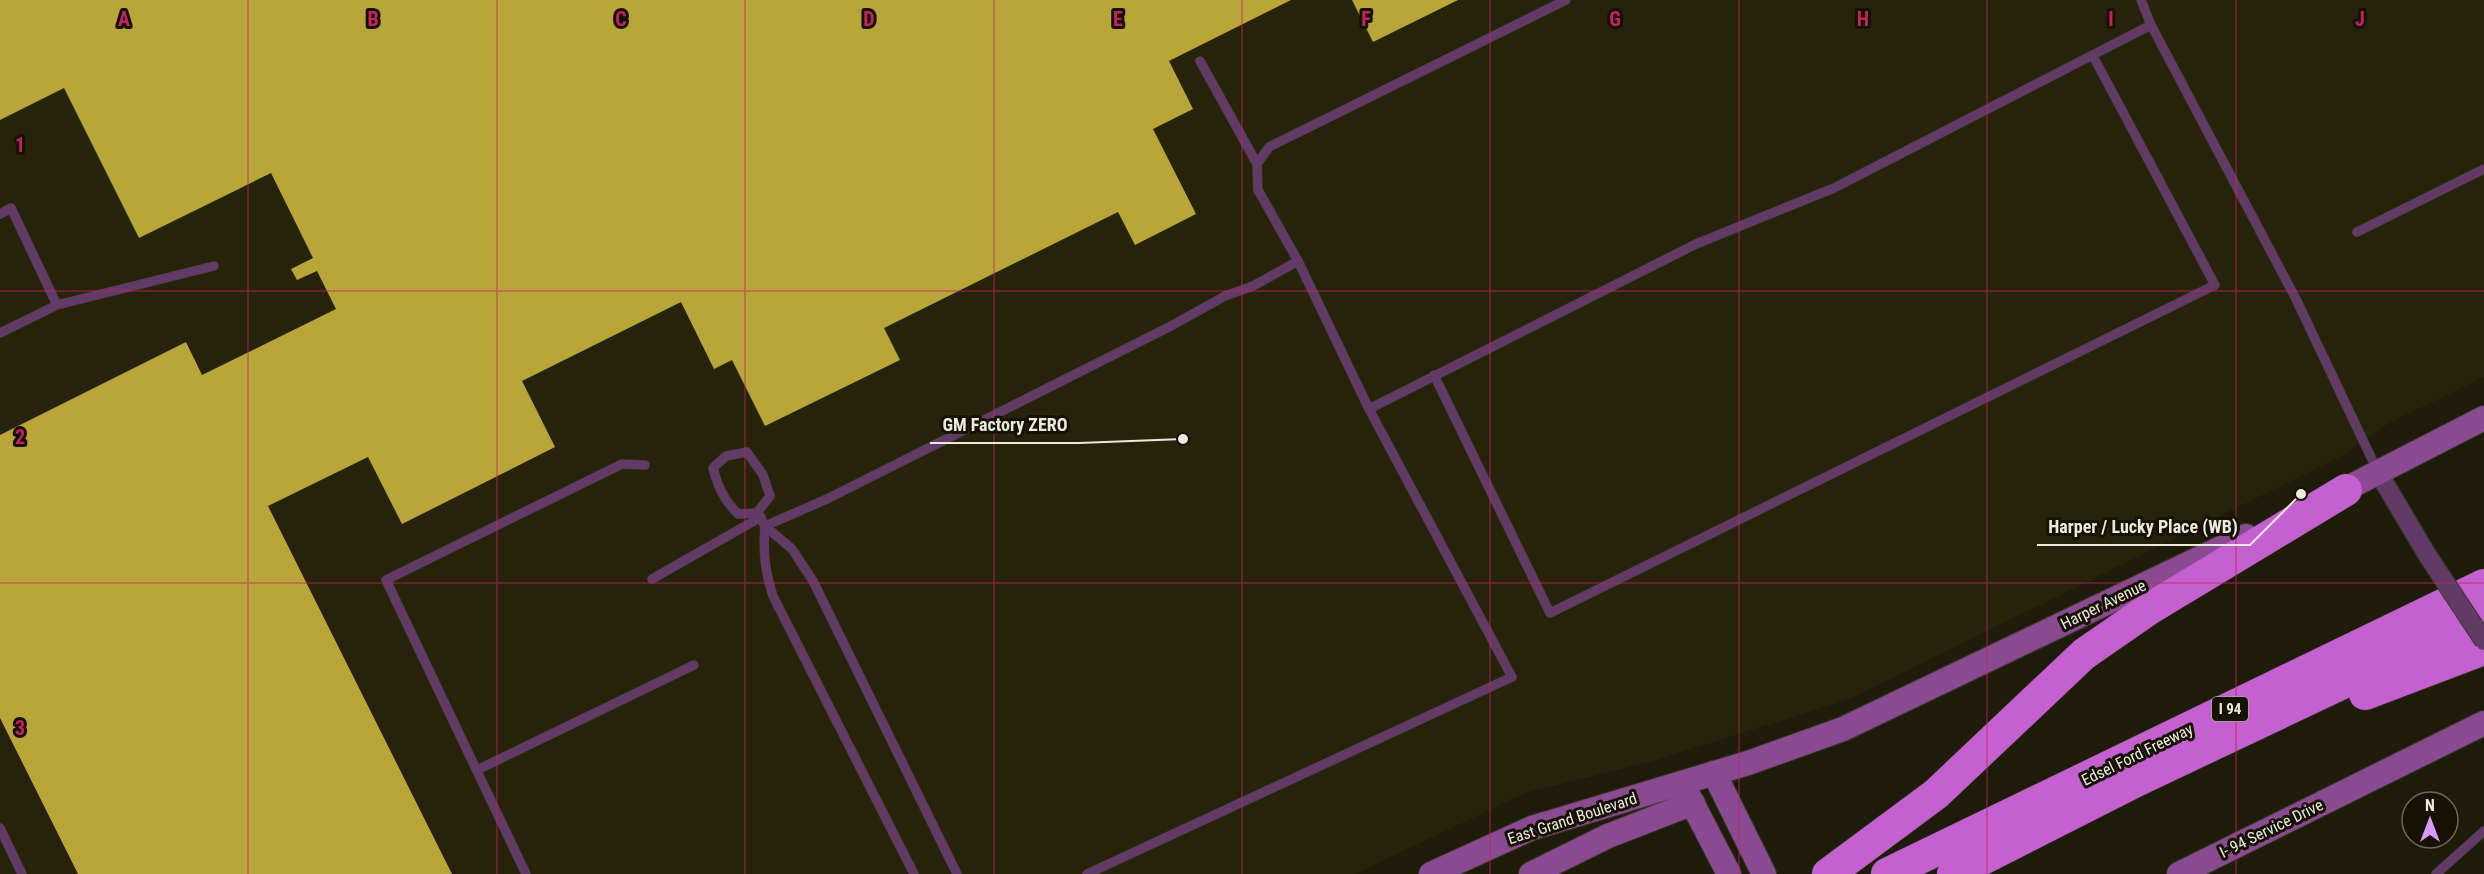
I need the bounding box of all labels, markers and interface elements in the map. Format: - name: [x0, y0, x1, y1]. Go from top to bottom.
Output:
- text: A: [118, 7, 130, 31]
- text: B: [367, 7, 379, 31]
- text: C: [615, 7, 627, 31]
- text: D: [863, 7, 875, 31]
- text: E: [1113, 7, 1123, 31]
- text: F: [1361, 7, 1371, 31]
- text: G: [1609, 7, 1621, 31]
- text: H: [1857, 7, 1869, 31]
- text: I: [2108, 7, 2114, 31]
- text: J: [2355, 7, 2365, 31]
- text: 1: [15, 133, 25, 157]
- callout: GM Factory ZERO: [930, 407, 1079, 443]
- text: GM Factory ZERO: [942, 414, 1068, 435]
- text: 2: [15, 425, 25, 449]
- callout: Harper / Lucky Place (WB): [2037, 509, 2250, 545]
- text: Harper / Lucky Place (WB): [2048, 516, 2238, 538]
- street label: Harper Avenue: [2057, 576, 2149, 633]
- road number: I 94: [2212, 697, 2248, 721]
- text: 3: [15, 716, 25, 740]
- street label: Edsel Ford Freeway: [2078, 719, 2196, 790]
- street label: East Grand Boulevard: [1505, 789, 1639, 848]
- north arrow: [2400, 790, 2460, 850]
- street label: I- 94 Service Drive: [2216, 795, 2326, 862]
- text: N: [2425, 796, 2435, 815]

